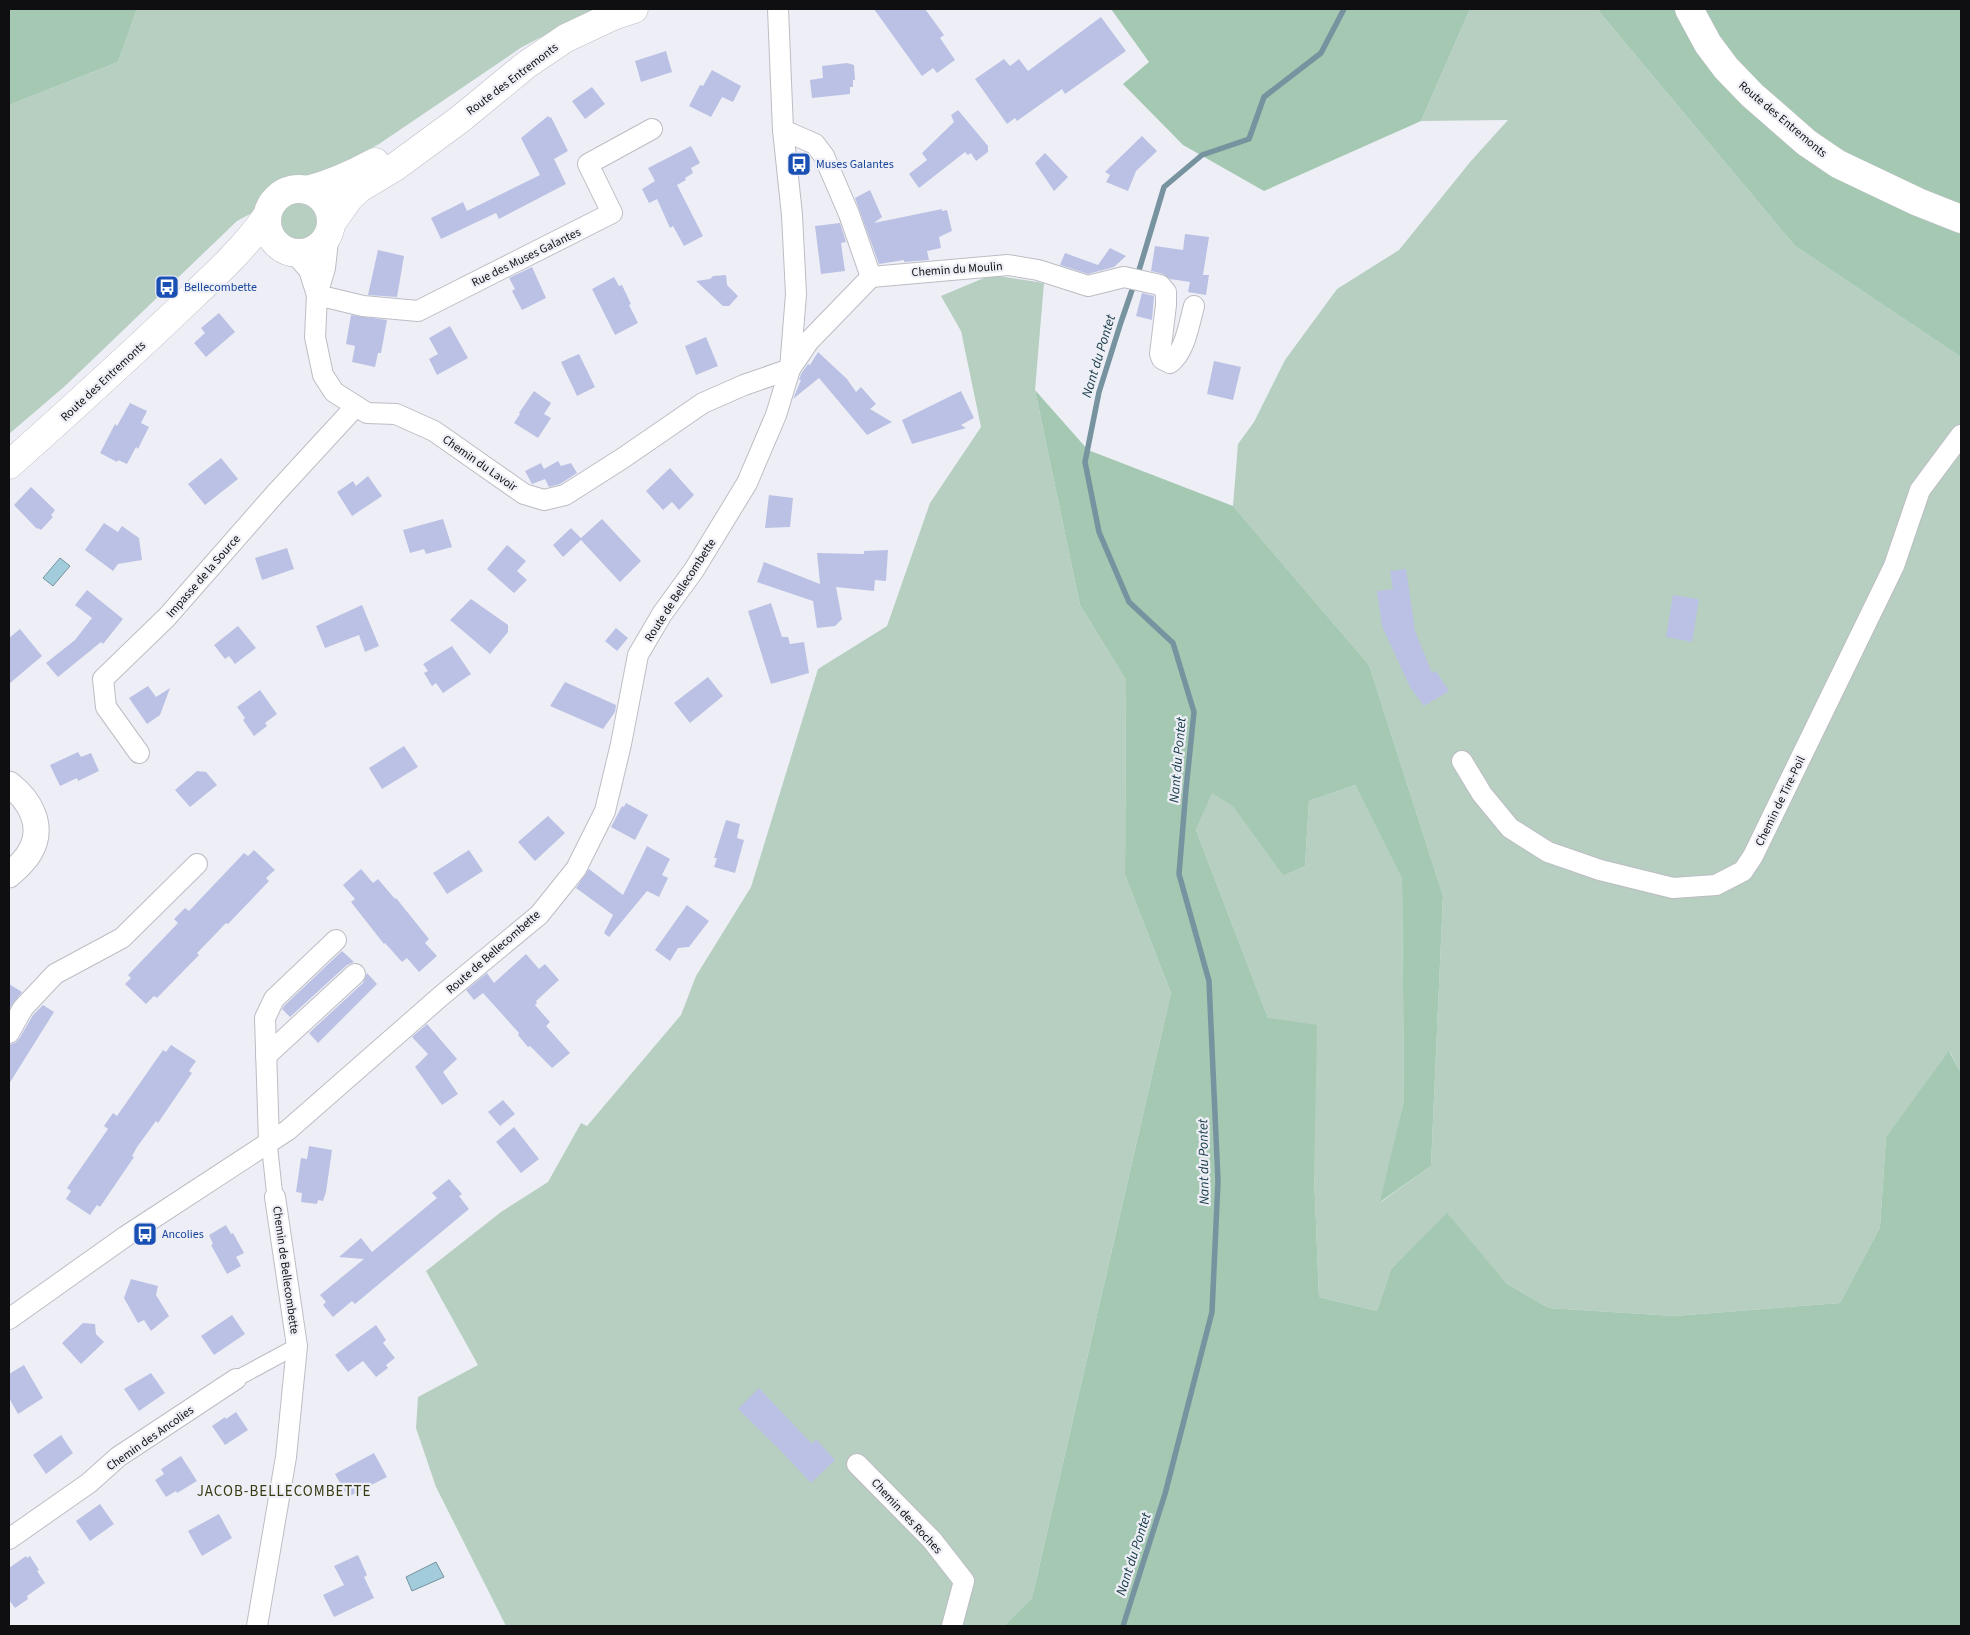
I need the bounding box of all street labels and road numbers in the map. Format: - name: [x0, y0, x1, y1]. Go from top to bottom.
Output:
- street label: Route des Entremonts: [463, 39, 562, 120]
- street label: Route des Entremonts: [1735, 77, 1831, 162]
- street label: Rue des Muses Galantes: [469, 224, 584, 291]
- street label: Chemin du Moulin: [911, 258, 1003, 281]
- street label: Route des Entremonts: [57, 337, 150, 425]
- street label: Chemin du Lavoir: [439, 431, 521, 496]
- street label: Impasse de la Source: [162, 531, 244, 622]
- street label: Route de Bellecombette: [641, 535, 720, 645]
- street label: Chemin de Tire-Poil: [1751, 753, 1810, 849]
- street label: Route de Bellecombette: [443, 907, 544, 998]
- street label: Chemin de Bellecombette: [268, 1205, 303, 1335]
- street label: Chemin des Ancolies: [103, 1402, 197, 1475]
- street label: Chemin des Roches: [867, 1475, 946, 1558]

